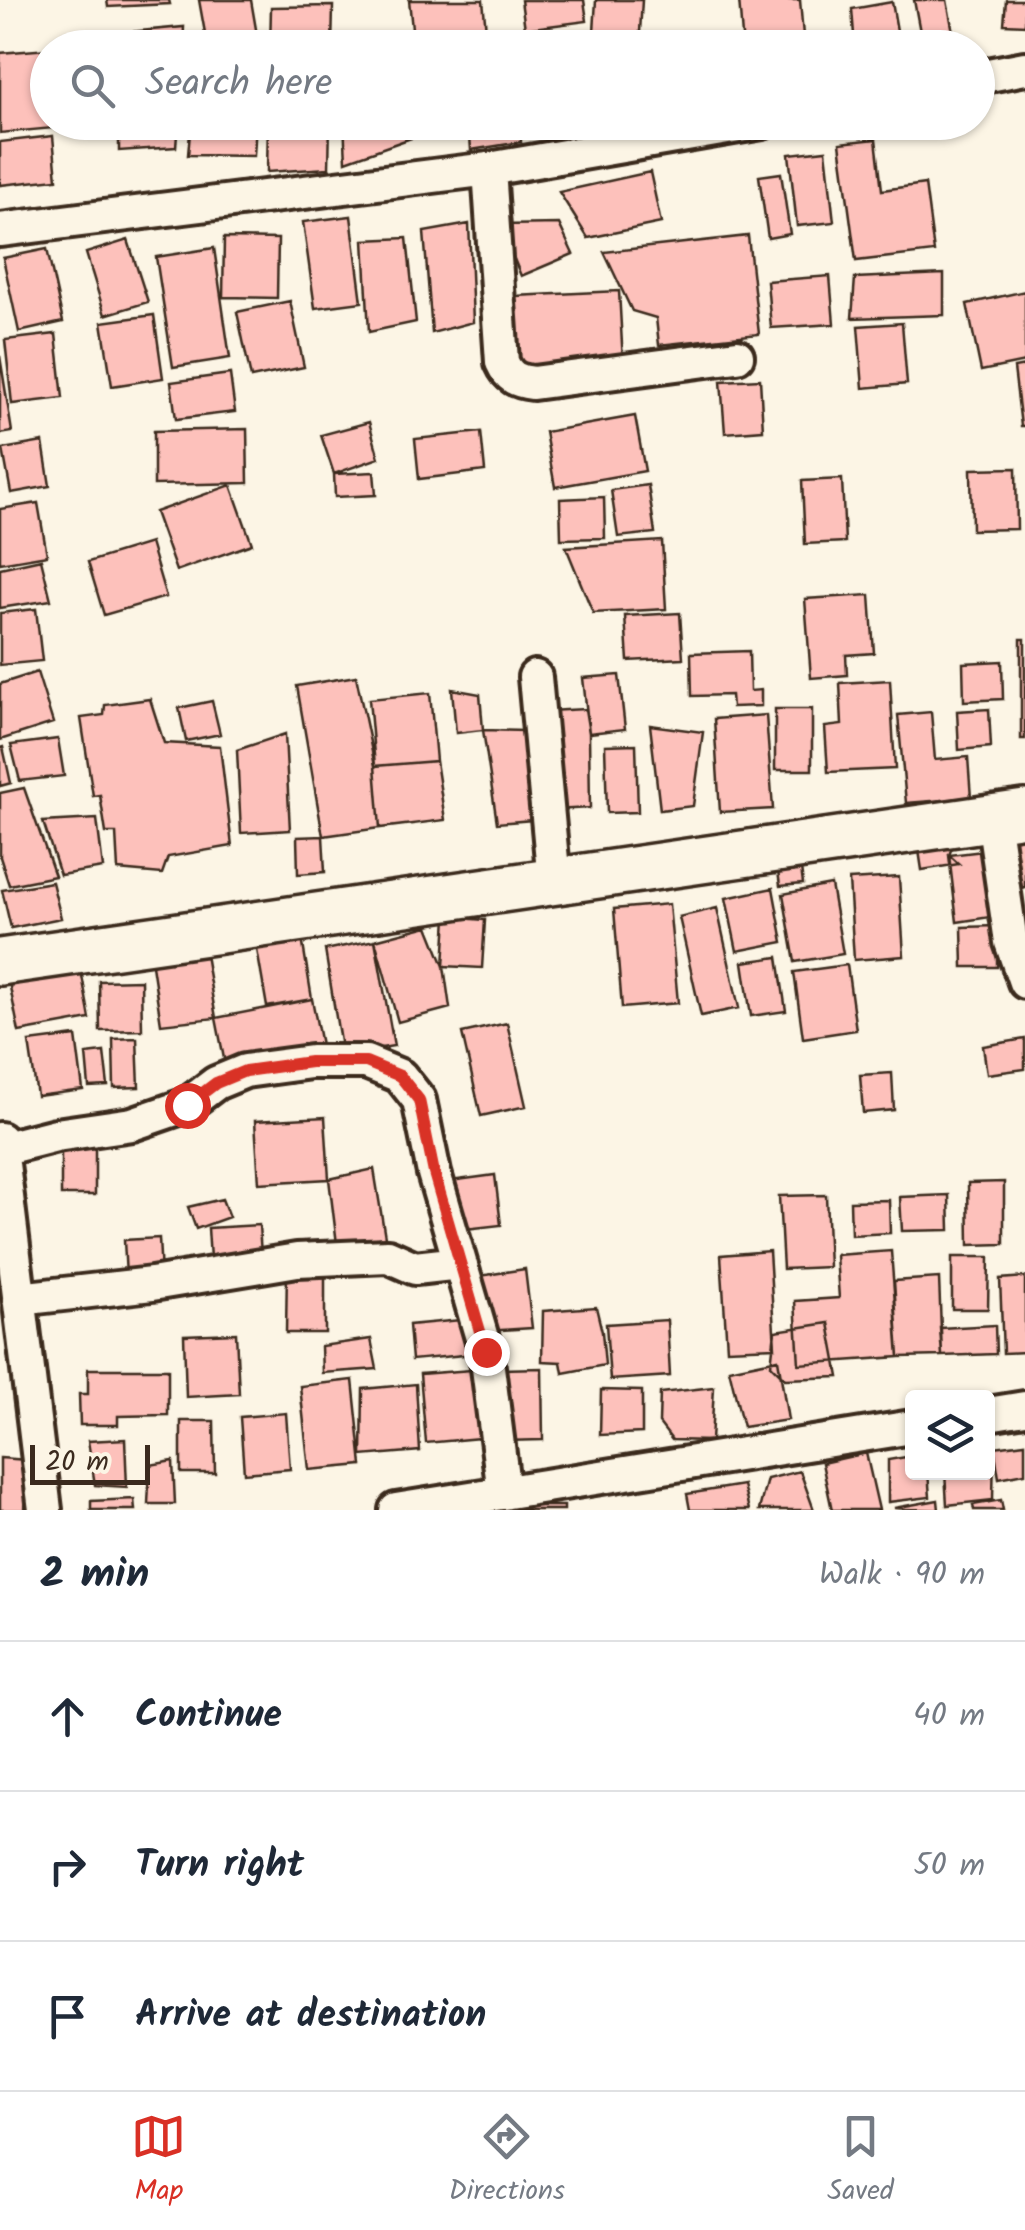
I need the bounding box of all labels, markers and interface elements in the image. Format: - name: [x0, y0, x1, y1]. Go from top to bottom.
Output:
- search box: [30, 30, 995, 140]
- text: Search here: [145, 55, 332, 115]
- icon: search: [65, 58, 120, 113]
- route start: [165, 1083, 211, 1129]
- route end: [464, 1330, 510, 1376]
- map controls: [905, 1390, 995, 1480]
- button: layers: [905, 1390, 995, 1480]
- scale bar: [30, 1440, 150, 1484]
- text: 20 m: [45, 1440, 109, 1485]
- text: 2 min: [40, 1542, 149, 1609]
- text: Walk · 90 m: [819, 1550, 985, 1601]
- text: Continue: [135, 1686, 282, 1746]
- icon: ahead: [40, 1689, 95, 1744]
- text: 40 m: [913, 1691, 985, 1742]
- text: Turn right: [135, 1836, 304, 1896]
- icon: right: [40, 1839, 95, 1894]
- text: 50 m: [914, 1841, 985, 1892]
- text: Arrive at destination: [135, 1986, 486, 2046]
- icon: arrive: [40, 1989, 95, 2044]
- tab: Map: [131, 2109, 186, 2214]
- tab: Directions: [449, 2109, 565, 2214]
- tab: Saved: [827, 2109, 894, 2214]

